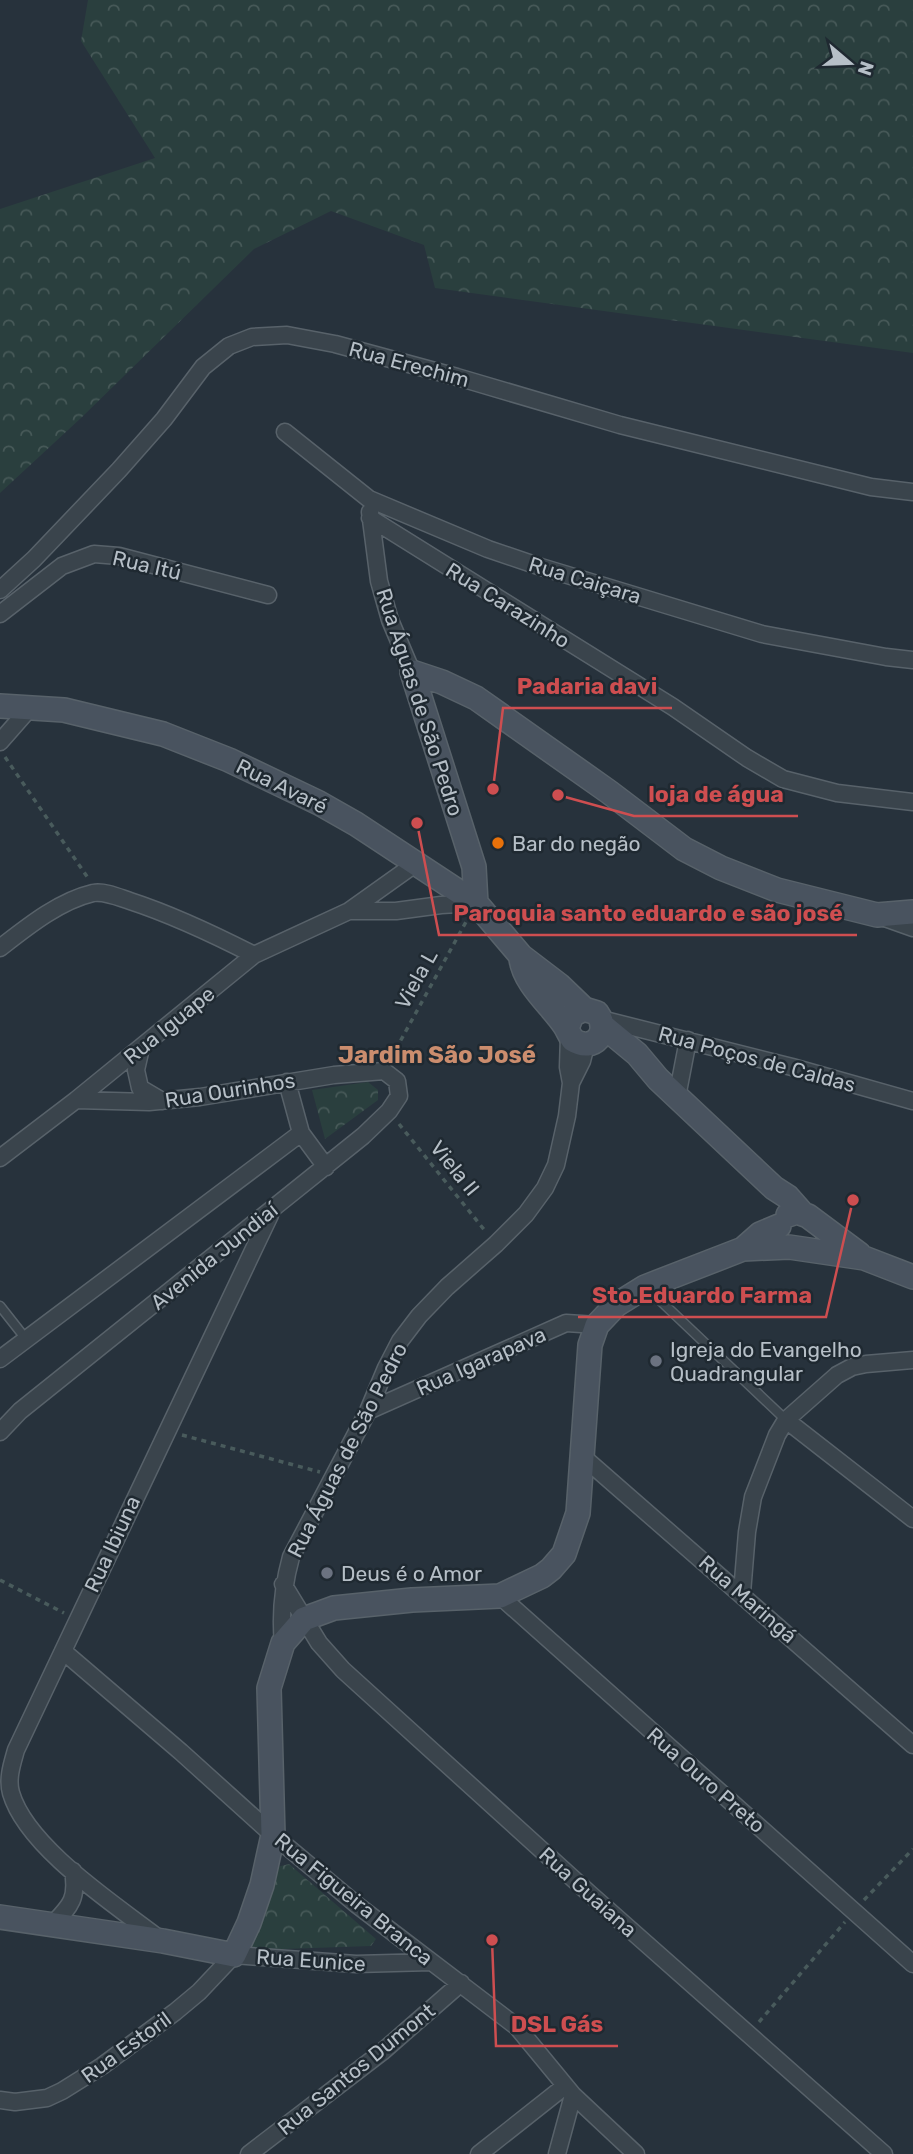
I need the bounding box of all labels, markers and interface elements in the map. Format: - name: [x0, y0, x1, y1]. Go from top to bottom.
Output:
- north arrow: [815, 28, 885, 98]
- text: N: [853, 58, 879, 79]
- street label: Rua Erechim: [346, 336, 472, 392]
- street label: Rua Itú: [110, 545, 184, 585]
- street label: Rua Caiçara: [526, 551, 644, 609]
- street label: Rua Carazinho: [441, 557, 575, 653]
- street label: Rua Águas de São Pedro: [371, 585, 469, 819]
- callout: Padaria davi: [503, 664, 672, 708]
- text: Padaria davi: [517, 672, 657, 700]
- street label: Rua Avaré: [232, 753, 332, 819]
- callout: loja de água: [634, 772, 798, 816]
- text: loja de água: [648, 780, 784, 808]
- place label: Bar do negão: [512, 831, 641, 856]
- marker: Bar do negão: [490, 835, 506, 851]
- callout: Paroquia santo eduardo e são josé: [439, 891, 857, 935]
- text: Paroquia santo eduardo e são josé: [453, 899, 843, 927]
- street label: Viela L: [390, 945, 443, 1013]
- street label: Rua Iguape: [118, 981, 220, 1069]
- street label: Rua Poços de Caldas: [656, 1021, 858, 1097]
- district label: Jardim São José: [338, 1041, 536, 1069]
- street label: Rua Ourinhos: [163, 1067, 297, 1113]
- street label: Viela II: [425, 1135, 485, 1201]
- street label: Avenida Jundiaí: [145, 1197, 283, 1315]
- callout: Sto.Eduardo Farma: [578, 1273, 826, 1317]
- text: Sto.Eduardo Farma: [592, 1281, 812, 1309]
- street label: Rua Igarapava: [412, 1321, 550, 1401]
- place label: Igreja do Evangelho Quadrangular: [670, 1337, 862, 1386]
- street label: Rua Águas de São Pedro: [282, 1338, 412, 1562]
- marker: Igreja do Evangelho Quadrangular: [648, 1353, 664, 1369]
- street label: Rua Ibiuna: [79, 1492, 145, 1596]
- street label: Rua Maringá: [694, 1550, 802, 1648]
- place label: Deus é o Amor: [341, 1561, 482, 1586]
- marker: Deus é o Amor: [319, 1565, 335, 1581]
- street label: Rua Ouro Preto: [642, 1722, 770, 1838]
- street label: Rua Figueira Branca: [270, 1827, 438, 1971]
- street label: Rua Guaiana: [534, 1842, 642, 1942]
- street label: Rua Eunice: [255, 1944, 367, 1976]
- street label: Rua Santos Dumont: [272, 1998, 440, 2140]
- callout: DSL Gás: [496, 2002, 618, 2046]
- street label: Rua Estoril: [76, 2006, 176, 2088]
- text: DSL Gás: [511, 2010, 604, 2038]

